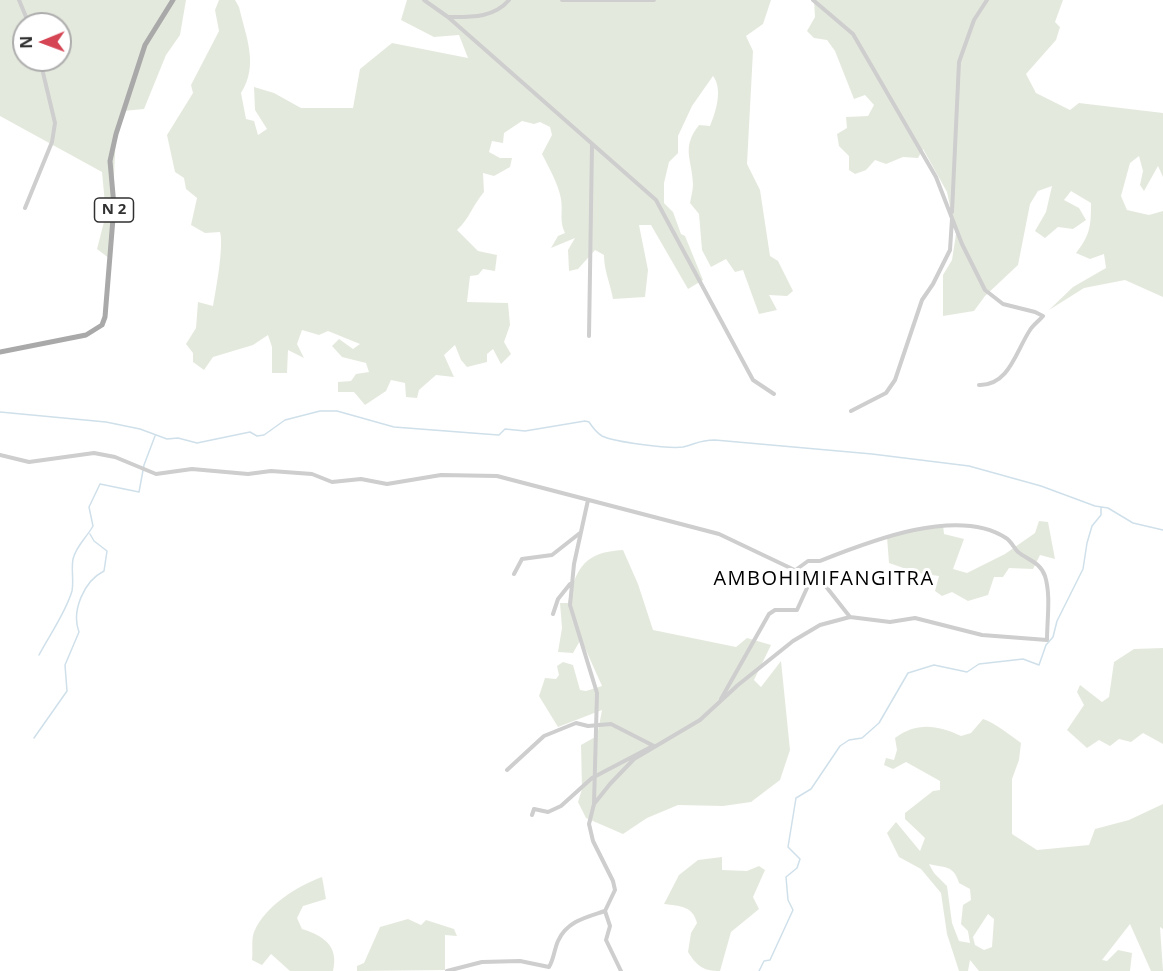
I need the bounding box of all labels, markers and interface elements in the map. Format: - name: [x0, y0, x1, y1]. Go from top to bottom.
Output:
- north arrow: [12, 12, 72, 72]
- text: N: [15, 36, 37, 49]
- road number: N 2: [94, 198, 134, 222]
- district label: AMBOHIMIFANGITRA: [713, 567, 935, 591]

